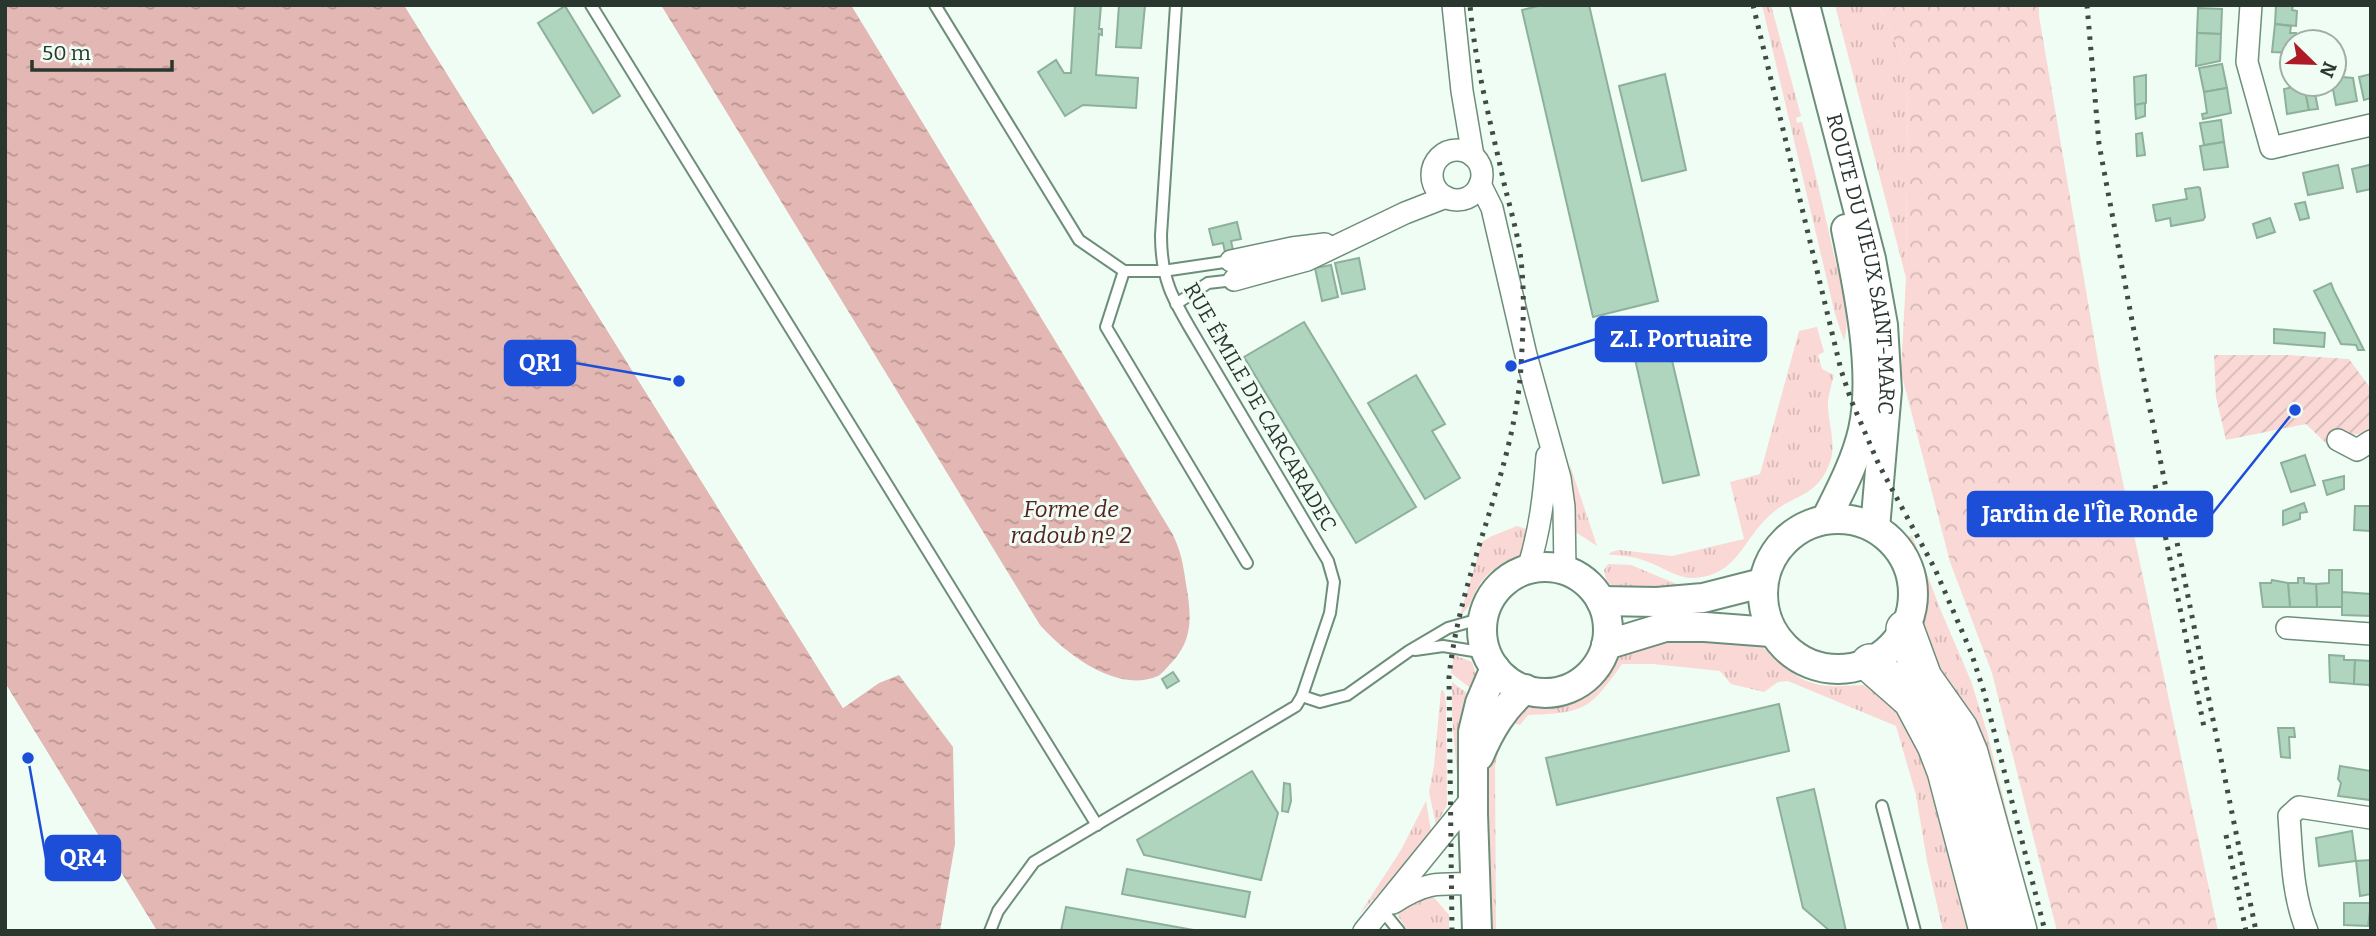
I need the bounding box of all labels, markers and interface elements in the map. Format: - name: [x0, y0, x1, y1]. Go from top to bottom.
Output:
- scale bar: [32, 28, 172, 72]
- north arrow: [2278, 28, 2348, 98]
- text: 50 m: [42, 40, 91, 66]
- text: N: [2315, 58, 2342, 81]
- street label: ROUTE DU VIEUX SAINT-MARC: [1821, 111, 1900, 416]
- street label: RUE ÉMILE DE CARCARADEC: [1178, 278, 1342, 536]
- callout: Z.I. Portuaire: [1596, 317, 1766, 361]
- text: Z.I. Portuaire: [1610, 325, 1752, 353]
- callout: QR1: [505, 341, 575, 385]
- text: QR1: [519, 349, 561, 377]
- callout: Jardin de l'Île Ronde: [1968, 492, 2212, 536]
- water label: Forme de radoub nº 2: [1011, 495, 1132, 549]
- text: Jardin de l'Île Ronde: [1980, 499, 2198, 528]
- callout: QR4: [46, 836, 120, 880]
- text: QR4: [60, 844, 106, 872]

